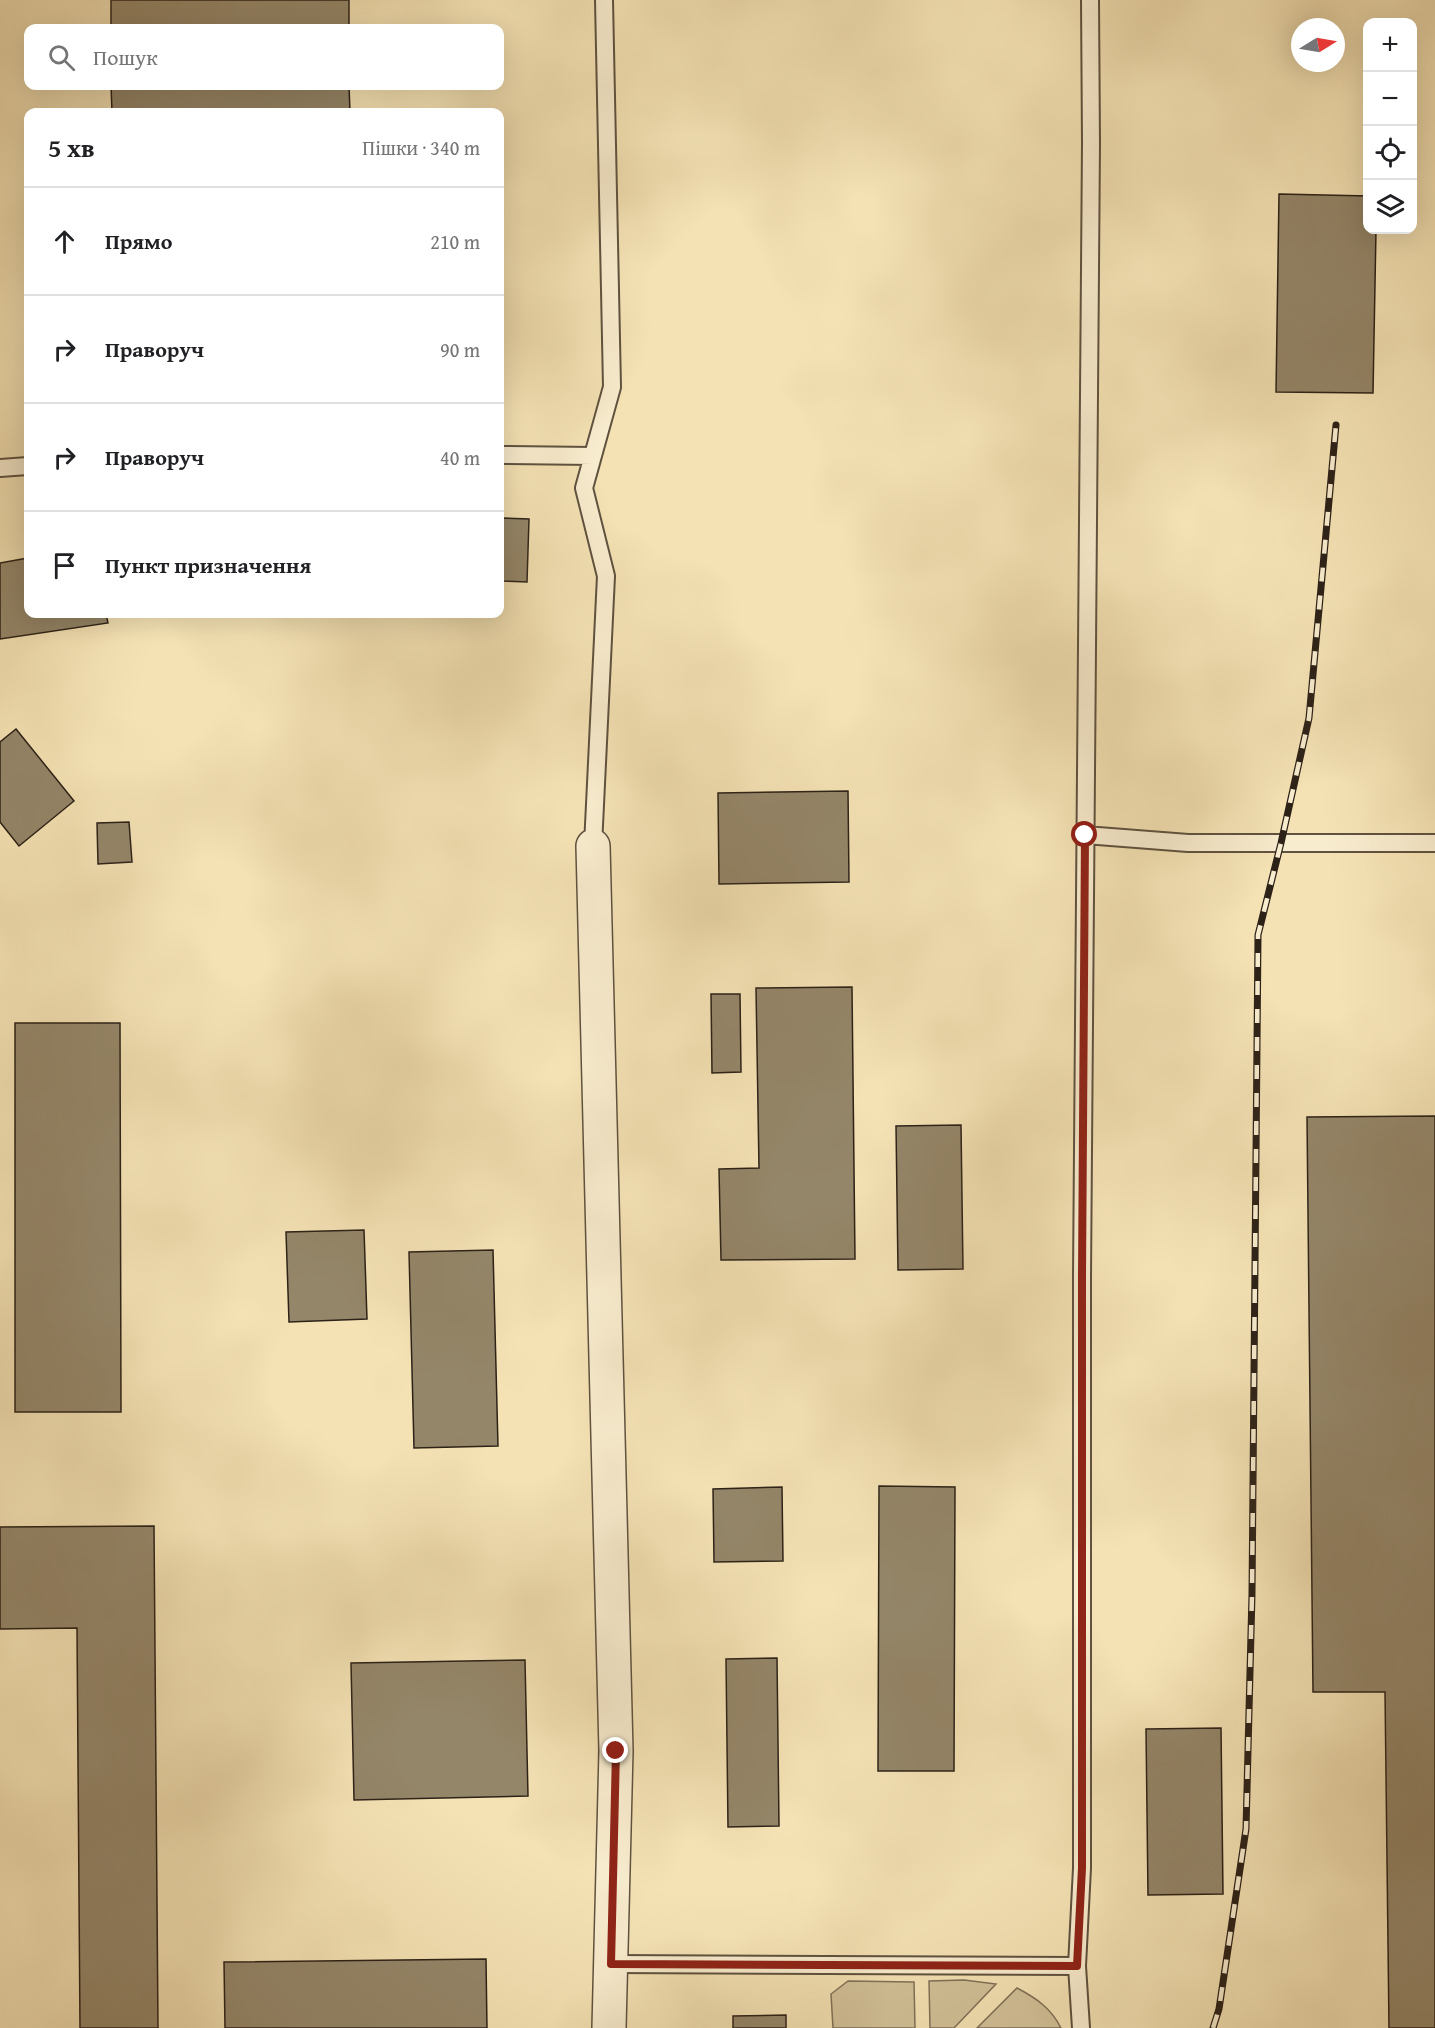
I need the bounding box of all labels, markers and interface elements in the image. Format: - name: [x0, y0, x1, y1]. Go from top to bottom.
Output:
- north arrow: [1291, 18, 1345, 72]
- map controls: [1363, 18, 1417, 234]
- button: +: [1363, 18, 1417, 72]
- search box: [24, 24, 504, 90]
- icon: search: [45, 41, 78, 74]
- text: Пошук: [93, 41, 158, 73]
- button: −: [1363, 72, 1417, 126]
- button: locate: [1363, 126, 1417, 180]
- text: 5 хв: [48, 128, 95, 167]
- text: Пішки · 340 m: [362, 133, 480, 162]
- button: layers: [1363, 180, 1417, 234]
- icon: ahead: [48, 225, 81, 258]
- text: Прямо: [105, 225, 172, 257]
- text: 210 m: [430, 227, 480, 256]
- icon: right: [48, 333, 81, 366]
- text: Праворуч: [105, 333, 204, 365]
- text: 90 m: [440, 335, 480, 364]
- icon: right: [48, 441, 81, 474]
- text: Праворуч: [105, 441, 204, 473]
- text: 40 m: [440, 443, 480, 472]
- icon: arrive: [48, 549, 81, 582]
- text: Пункт призначення: [105, 549, 311, 581]
- route start: [1071, 821, 1097, 847]
- route end: [602, 1737, 628, 1763]

